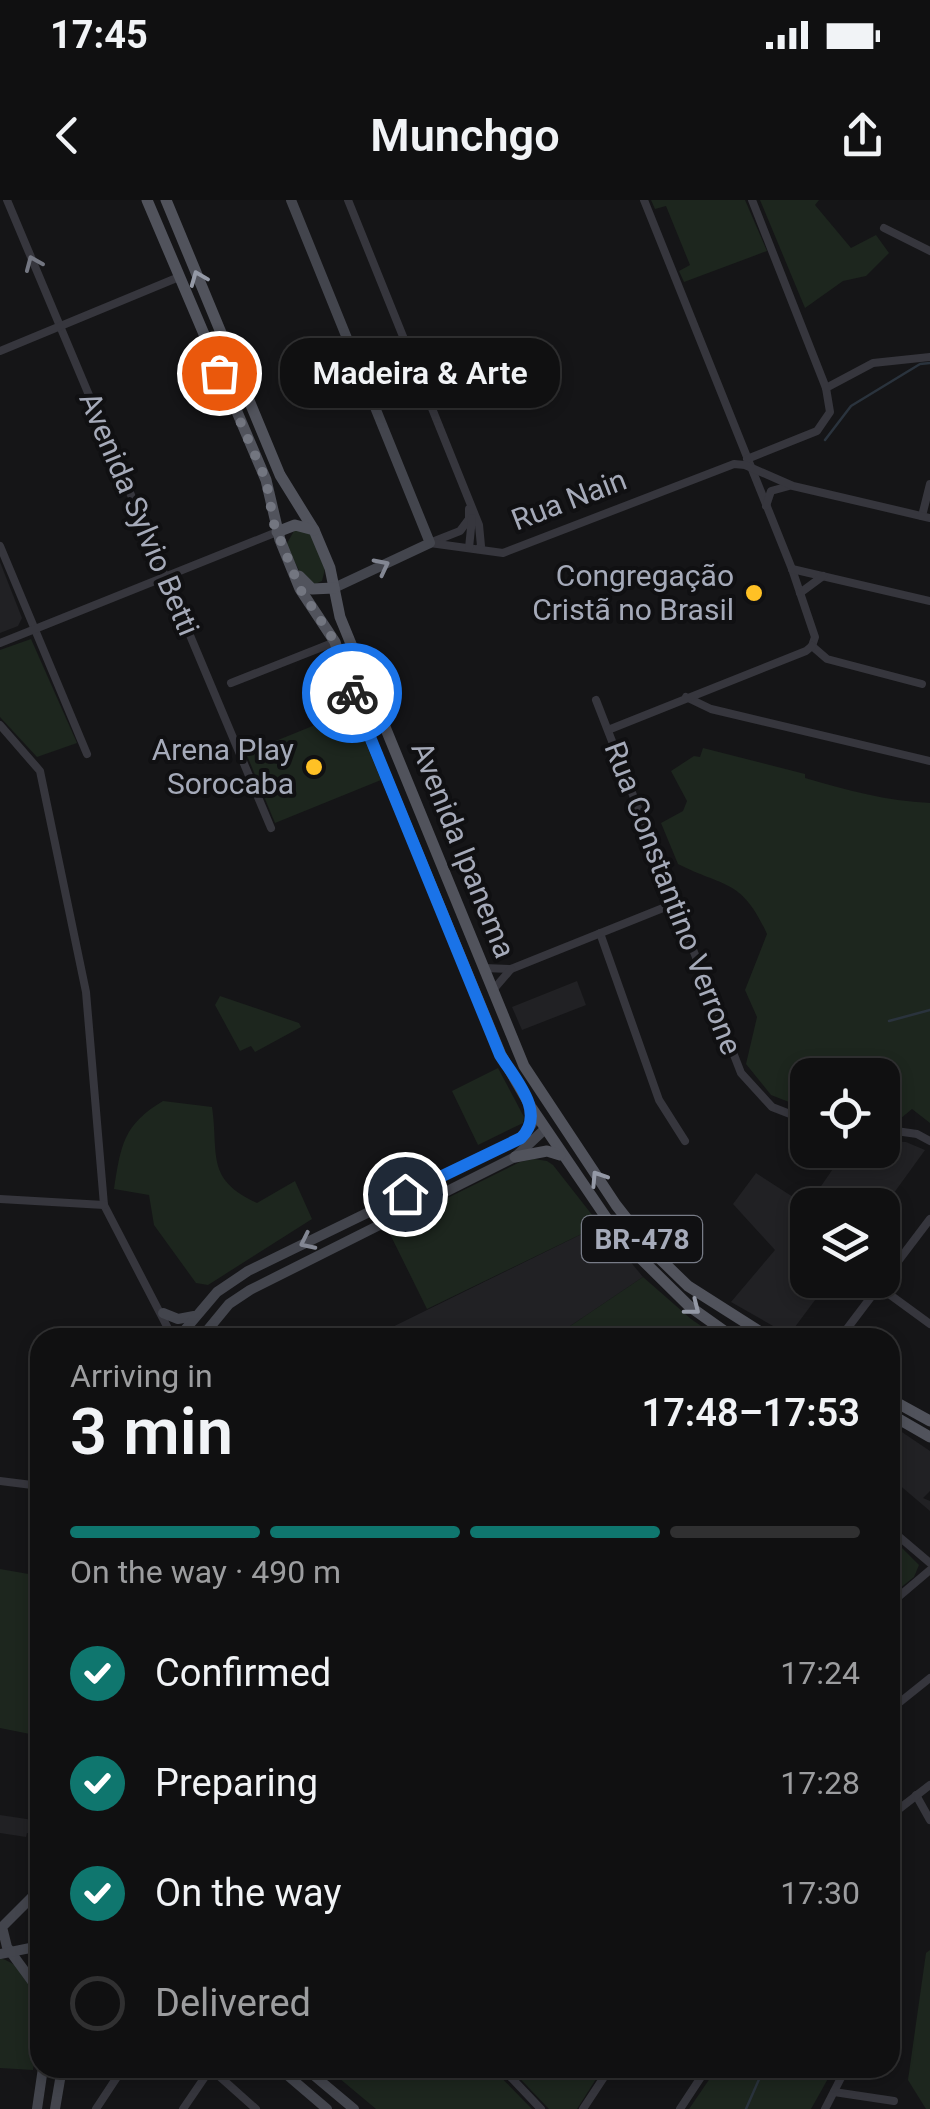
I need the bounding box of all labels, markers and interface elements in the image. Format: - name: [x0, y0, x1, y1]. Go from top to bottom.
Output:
- text: 17:45: [50, 13, 148, 57]
- icon: back: [40, 108, 95, 163]
- icon: share: [835, 108, 890, 163]
- text: Munchgo: [370, 109, 560, 162]
- one-way arrow: [25, 255, 45, 273]
- one-way arrow: [190, 270, 210, 288]
- pin: [177, 331, 262, 416]
- callout: Madeira & Arte: [279, 338, 559, 408]
- icon: bag: [192, 346, 247, 401]
- text: Madeira & Arte: [312, 354, 528, 392]
- street label: Avenida Sylvio Betti: [72, 387, 207, 641]
- street label: Rua Nain: [506, 462, 631, 537]
- place label: Congregação Cristã no Brasil: [532, 558, 734, 627]
- one-way arrow: [371, 559, 389, 578]
- marker: Congregação Cristã no Brasil: [743, 582, 765, 604]
- courier: [302, 643, 402, 743]
- icon: bike: [325, 666, 380, 721]
- place label: Arena Play Sorocaba: [152, 732, 294, 801]
- street label: Rua Constantino Verrone: [598, 736, 749, 1059]
- street label: Avenida Ipanema: [404, 737, 523, 963]
- marker: Arena Play Sorocaba: [303, 756, 325, 778]
- map controls: [790, 1058, 900, 1298]
- button: locate: [790, 1058, 900, 1168]
- pin: [363, 1152, 448, 1237]
- icon: home: [378, 1167, 433, 1222]
- one-way arrow: [592, 1171, 611, 1189]
- button: layers: [790, 1188, 900, 1298]
- road number: BR-478: [582, 1216, 702, 1262]
- one-way arrow: [299, 1230, 317, 1250]
- one-way arrow: [682, 1296, 700, 1313]
- text: Arriving in: [70, 1357, 213, 1395]
- text: 17:48–17:53: [641, 1391, 860, 1435]
- text: 3 min: [70, 1394, 233, 1470]
- text: On the way · 490 m: [70, 1553, 341, 1591]
- icon: check: [70, 1646, 125, 1701]
- text: Confirmed: [155, 1651, 331, 1695]
- text: 17:24: [780, 1654, 860, 1692]
- icon: check: [70, 1756, 125, 1811]
- text: Preparing: [155, 1761, 318, 1805]
- text: 17:28: [780, 1764, 860, 1802]
- icon: check: [70, 1866, 125, 1921]
- text: On the way: [155, 1871, 341, 1915]
- text: 17:30: [780, 1874, 860, 1912]
- text: Delivered: [155, 1981, 311, 2025]

